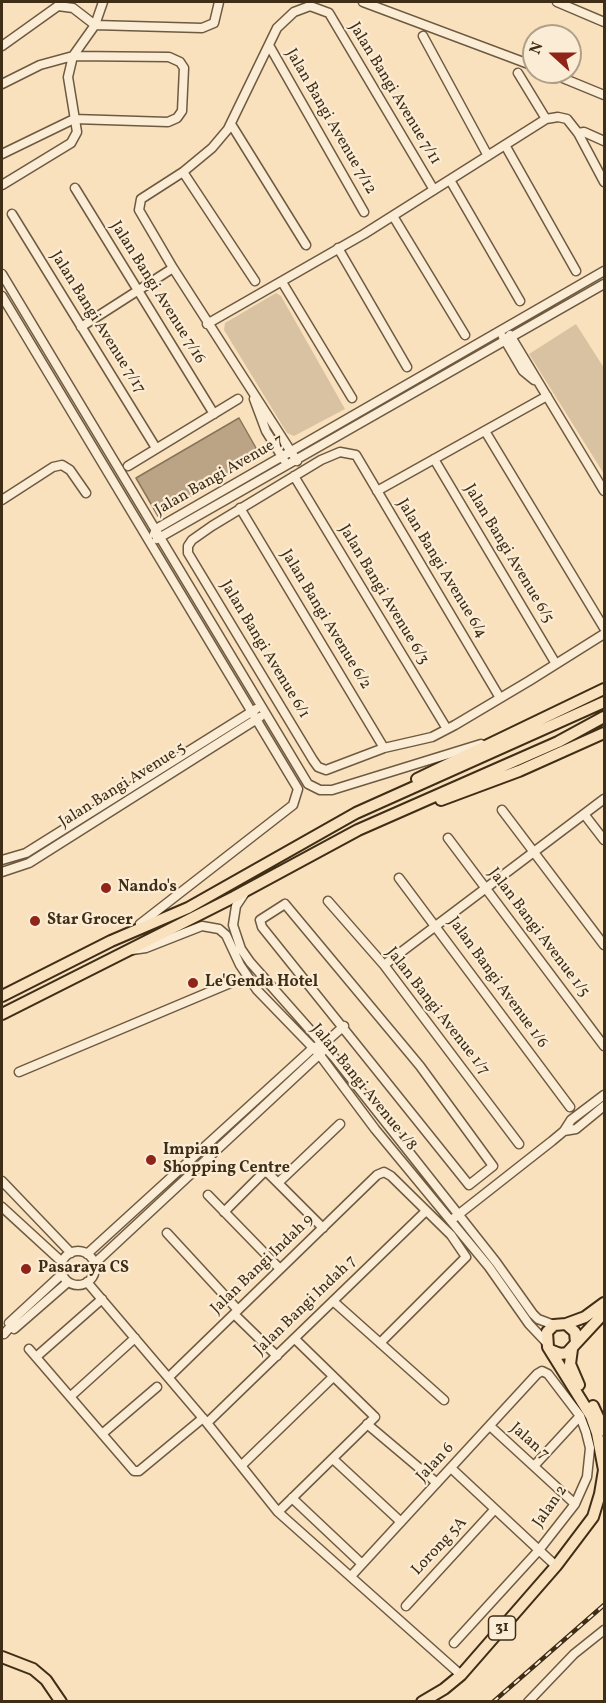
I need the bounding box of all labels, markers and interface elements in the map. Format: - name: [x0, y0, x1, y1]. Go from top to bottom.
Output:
- street label: Jalan Bangi Avenue 7/11: [344, 19, 444, 169]
- north arrow: [522, 24, 582, 84]
- text: N: [525, 39, 549, 58]
- street label: Jalan Bangi Avenue 7/12: [280, 46, 380, 198]
- street label: Jalan Bangi Avenue 7/16: [105, 218, 209, 368]
- street label: Jalan Bangi Avenue 7/17: [45, 248, 149, 398]
- street label: Jalan Bangi Avenue 7: [152, 431, 288, 521]
- street label: Jalan Bangi Avenue 6/5: [459, 481, 557, 627]
- street label: Jalan Bangi Avenue 6/4: [392, 496, 490, 642]
- street label: Jalan Bangi Avenue 6/3: [334, 522, 432, 668]
- street label: Jalan Bangi Avenue 6/2: [276, 547, 374, 693]
- street label: Jalan Bangi Avenue 6/1: [215, 578, 313, 722]
- street label: Jalan Bangi Avenue 5: [56, 739, 190, 833]
- street label: Jalan Bangi Avenue 1/5: [483, 865, 593, 1001]
- place label: Nando's: [118, 878, 177, 898]
- marker: Nando's: [99, 881, 113, 895]
- place label: Star Grocer: [47, 911, 133, 931]
- marker: Star Grocer: [28, 914, 42, 928]
- street label: Jalan Bangi Avenue 1/6: [443, 914, 551, 1052]
- street label: Jalan Bangi Avenue 1/7: [381, 944, 493, 1080]
- place label: Le'Genda Hotel: [205, 973, 318, 993]
- marker: Le'Genda Hotel: [186, 976, 200, 990]
- street label: Jalan Bangi Avenue 1/8: [306, 1021, 420, 1155]
- place label: Impian Shopping Centre: [163, 1141, 290, 1179]
- marker: Impian Shopping Centre: [144, 1153, 158, 1167]
- street label: Jalan Bangi Indah 9: [208, 1211, 318, 1319]
- street label: Jalan Bangi Indah 7: [251, 1252, 361, 1360]
- place label: Pasaraya CS: [38, 1259, 129, 1279]
- marker: Pasaraya CS: [19, 1262, 33, 1276]
- street label: Jalan 7: [505, 1419, 553, 1465]
- street label: Jalan 6: [413, 1439, 459, 1487]
- street label: Jalan 2: [530, 1482, 572, 1532]
- street label: Lorong 5A: [408, 1514, 472, 1580]
- road number: 31: [488, 1616, 516, 1640]

